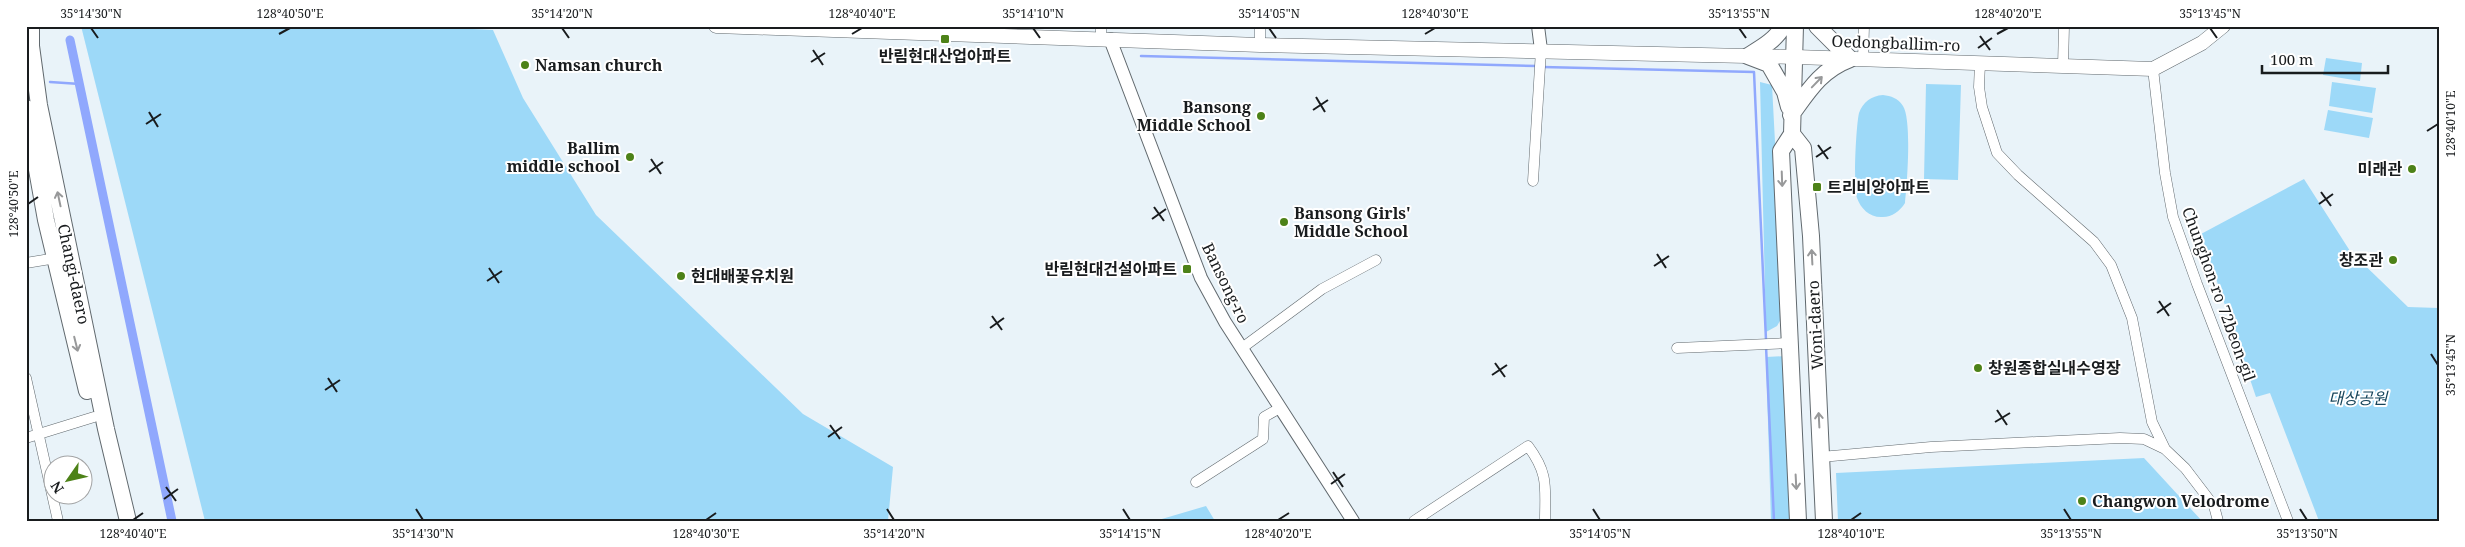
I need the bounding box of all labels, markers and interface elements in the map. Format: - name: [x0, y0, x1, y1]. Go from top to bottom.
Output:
- text: 35°14'30"N: [60, 5, 122, 22]
- text: 128°40'50"E: [257, 5, 323, 22]
- text: 35°14'20"N: [531, 5, 593, 22]
- text: 128°40'40"E: [829, 5, 895, 22]
- text: 35°14'10"N: [1002, 5, 1064, 22]
- text: 35°14'05"N: [1238, 5, 1300, 22]
- text: 128°40'30"E: [1402, 5, 1468, 22]
- text: 35°13'55"N: [1708, 5, 1770, 22]
- text: 128°40'20"E: [1975, 5, 2041, 22]
- text: 35°13'45"N: [2179, 5, 2241, 22]
- street label: Oedongballim-ro: [1831, 30, 1961, 56]
- marker: 반림현대산업아파트: [939, 33, 951, 45]
- scale bar: [2262, 42, 2389, 74]
- place label: 반림현대산업아파트: [879, 45, 1012, 67]
- text: 100 m: [2270, 49, 2313, 69]
- place label: Namsan church: [535, 54, 663, 76]
- marker: Namsan church: [519, 59, 531, 71]
- one-way arrow: [1811, 76, 1823, 88]
- text: 128°40'10"E: [2442, 91, 2459, 157]
- place label: Bansong Middle School: [1137, 96, 1251, 136]
- marker: Bansong Middle School: [1255, 110, 1267, 122]
- place label: Ballim middle school: [507, 137, 620, 177]
- marker: Ballim middle school: [624, 151, 636, 163]
- place label: 미래관: [2358, 158, 2402, 180]
- marker: 미래관: [2406, 163, 2418, 175]
- text: 128°40'50"E: [5, 171, 22, 237]
- one-way arrow: [1777, 171, 1787, 187]
- place label: 트리비앙아파트: [1827, 176, 1930, 198]
- marker: 트리비앙아파트: [1811, 181, 1823, 193]
- one-way arrow: [54, 192, 63, 208]
- place label: Bansong Girls' Middle School: [1294, 202, 1411, 242]
- street label: Chunghon-ro 72beon-gil: [2177, 204, 2261, 384]
- marker: Bansong Girls' Middle School: [1278, 216, 1290, 228]
- street label: Changi-daero: [53, 222, 95, 326]
- street label: Bansong-ro: [1197, 239, 1255, 327]
- place label: 창조관: [2339, 249, 2383, 271]
- one-way arrow: [1807, 250, 1816, 266]
- marker: 창조관: [2387, 254, 2399, 266]
- place label: 반림현대건설아파트: [1045, 258, 1177, 280]
- marker: 반림현대건설아파트: [1181, 263, 1193, 275]
- place label: 현대배꽃유치원: [691, 265, 794, 287]
- marker: 현대배꽃유치원: [675, 270, 687, 282]
- street label: Woni-daero: [1802, 280, 1828, 370]
- text: 35°13'45"N: [2442, 334, 2459, 396]
- one-way arrow: [72, 335, 81, 351]
- place label: 창원종합실내수영장: [1988, 357, 2121, 379]
- marker: 창원종합실내수영장: [1972, 362, 1984, 374]
- park label: 대상공원: [2329, 387, 2389, 409]
- one-way arrow: [1815, 412, 1824, 428]
- north arrow: [42, 454, 92, 504]
- one-way arrow: [1791, 473, 1800, 489]
- text: N: [46, 478, 68, 497]
- place label: Changwon Velodrome: [2092, 490, 2269, 512]
- marker: Changwon Velodrome: [2076, 495, 2088, 507]
- text: 128°40'40"E: [100, 525, 166, 542]
- text: 35°14'30"N: [392, 525, 454, 542]
- text: 128°40'30"E: [673, 525, 739, 542]
- text: 35°14'20"N: [863, 525, 925, 542]
- text: 35°14'15"N: [1099, 525, 1161, 542]
- text: 128°40'20"E: [1245, 525, 1311, 542]
- text: 35°14'05"N: [1569, 525, 1631, 542]
- text: 128°40'10"E: [1818, 525, 1884, 542]
- text: 35°13'55"N: [2040, 525, 2102, 542]
- text: 35°13'50"N: [2276, 525, 2338, 542]

